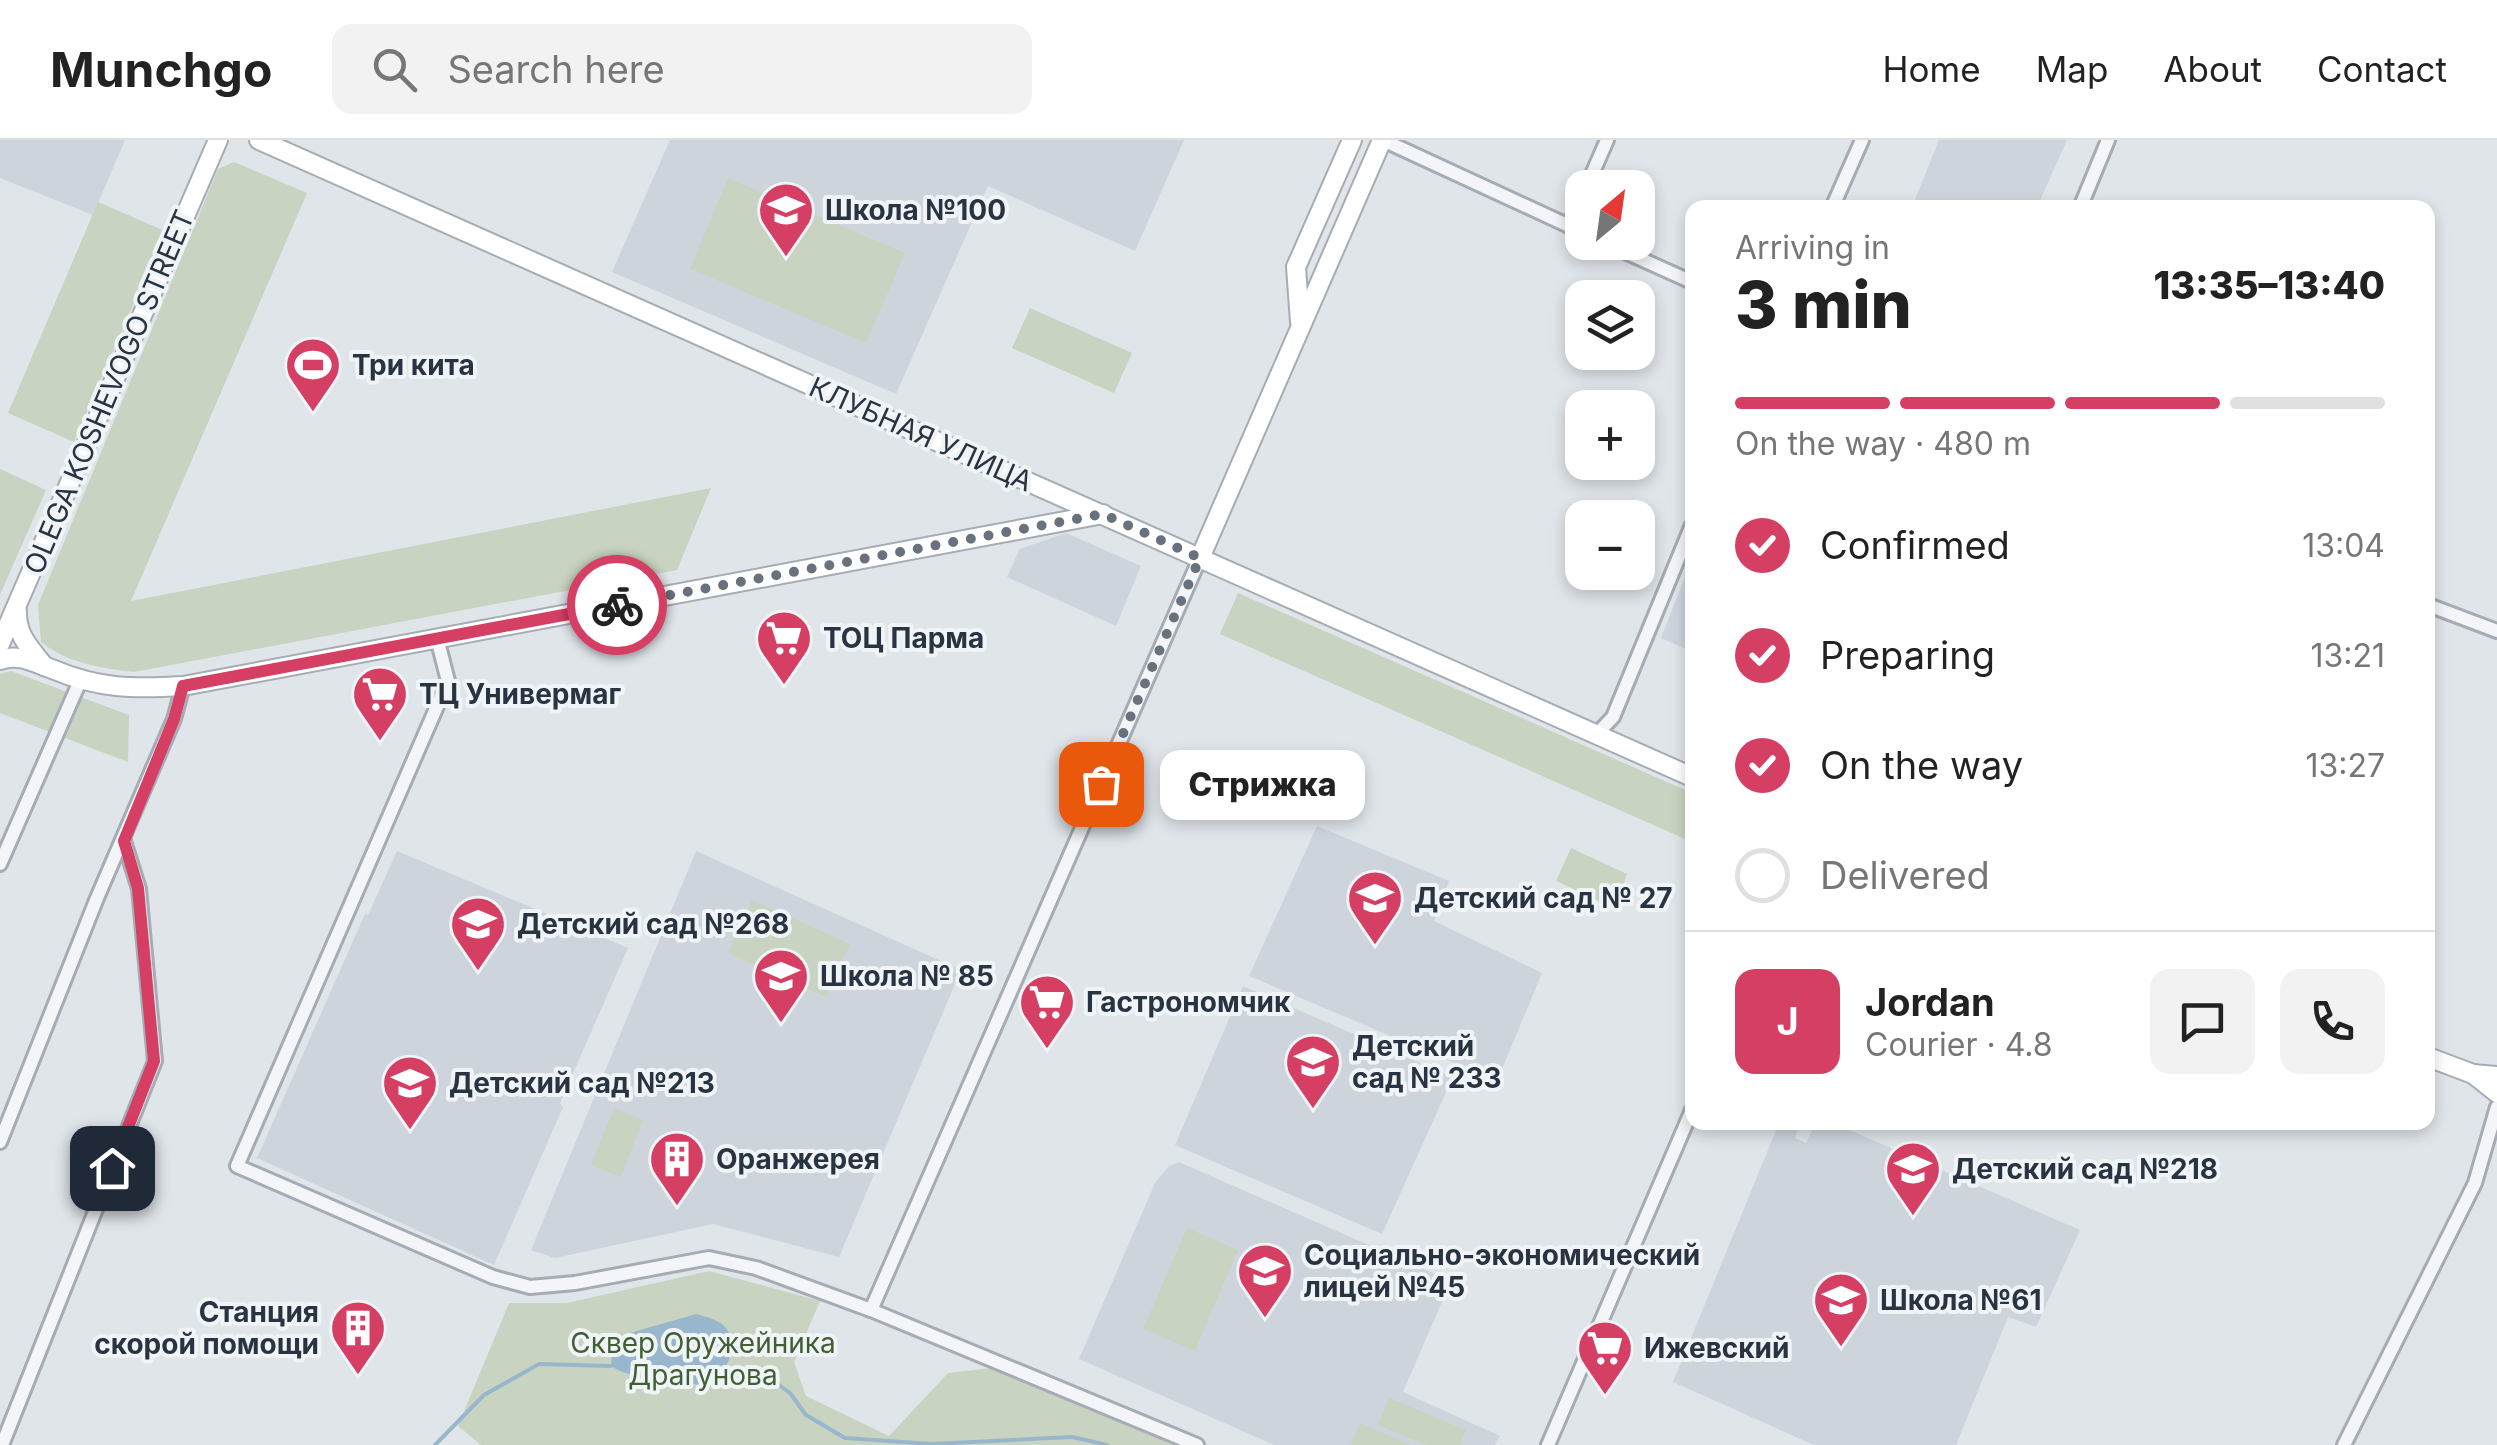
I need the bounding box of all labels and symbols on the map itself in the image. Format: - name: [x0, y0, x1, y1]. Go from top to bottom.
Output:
- north arrow: [1565, 170, 1655, 260]
- school or university icon: Школа №100: [756, 180, 816, 259]
- place label: Школа №100: [825, 193, 1006, 227]
- street label: OLEGA KOSHEVOGO STREET: [17, 205, 201, 579]
- sports icon: Три кита: [283, 335, 343, 414]
- place label: Три кита: [352, 348, 475, 382]
- street label: КЛУБНАЯ УЛИЦА: [804, 370, 1038, 498]
- courier: [567, 555, 667, 655]
- supermarket icon: ТОЦ Парма: [754, 608, 814, 687]
- place label: ТОЦ Парма: [823, 621, 984, 655]
- supermarket icon: ТЦ Универмаг: [350, 664, 410, 743]
- place label: ТЦ Универмаг: [419, 677, 621, 711]
- pin: [1059, 742, 1144, 827]
- callout: Стрижка: [1161, 749, 1366, 819]
- school or university icon: Детский сад № 27: [1345, 868, 1405, 947]
- place label: Детский сад № 27: [1414, 881, 1673, 915]
- school or university icon: Детский сад №268: [448, 894, 508, 973]
- place label: Детский сад №268: [517, 907, 789, 941]
- school or university icon: Школа № 85: [751, 946, 811, 1025]
- place label: Школа № 85: [820, 959, 994, 993]
- supermarket icon: Гастрономчик: [1017, 972, 1077, 1051]
- place label: Гастрономчик: [1086, 985, 1291, 1019]
- place label: Детский сад № 233: [1352, 1029, 1502, 1095]
- school or university icon: Детский сад № 233: [1283, 1032, 1343, 1111]
- school or university icon: Детский сад №213: [380, 1053, 440, 1132]
- place label: Детский сад №213: [449, 1066, 715, 1100]
- pin: [70, 1126, 155, 1211]
- building icon: Оранжерея: [647, 1129, 707, 1208]
- school or university icon: Детский сад №218: [1883, 1139, 1943, 1218]
- place label: Оранжерея: [716, 1142, 880, 1176]
- place label: Детский сад №218: [1952, 1152, 2218, 1186]
- place label: Социально-экономический лицей №45: [1304, 1238, 1700, 1304]
- school or university icon: Социально-экономический лицей №45: [1235, 1241, 1295, 1320]
- school or university icon: Школа №61: [1811, 1270, 1871, 1349]
- place label: Школа №61: [1880, 1283, 2041, 1317]
- place label: Станция скорой помощи: [94, 1295, 319, 1361]
- building icon: Станция скорой помощи: [328, 1298, 388, 1377]
- supermarket icon: Ижевский: [1575, 1318, 1635, 1397]
- park label: Сквер Оружейника Драгунова: [570, 1326, 836, 1392]
- place label: Ижевский: [1644, 1331, 1789, 1365]

